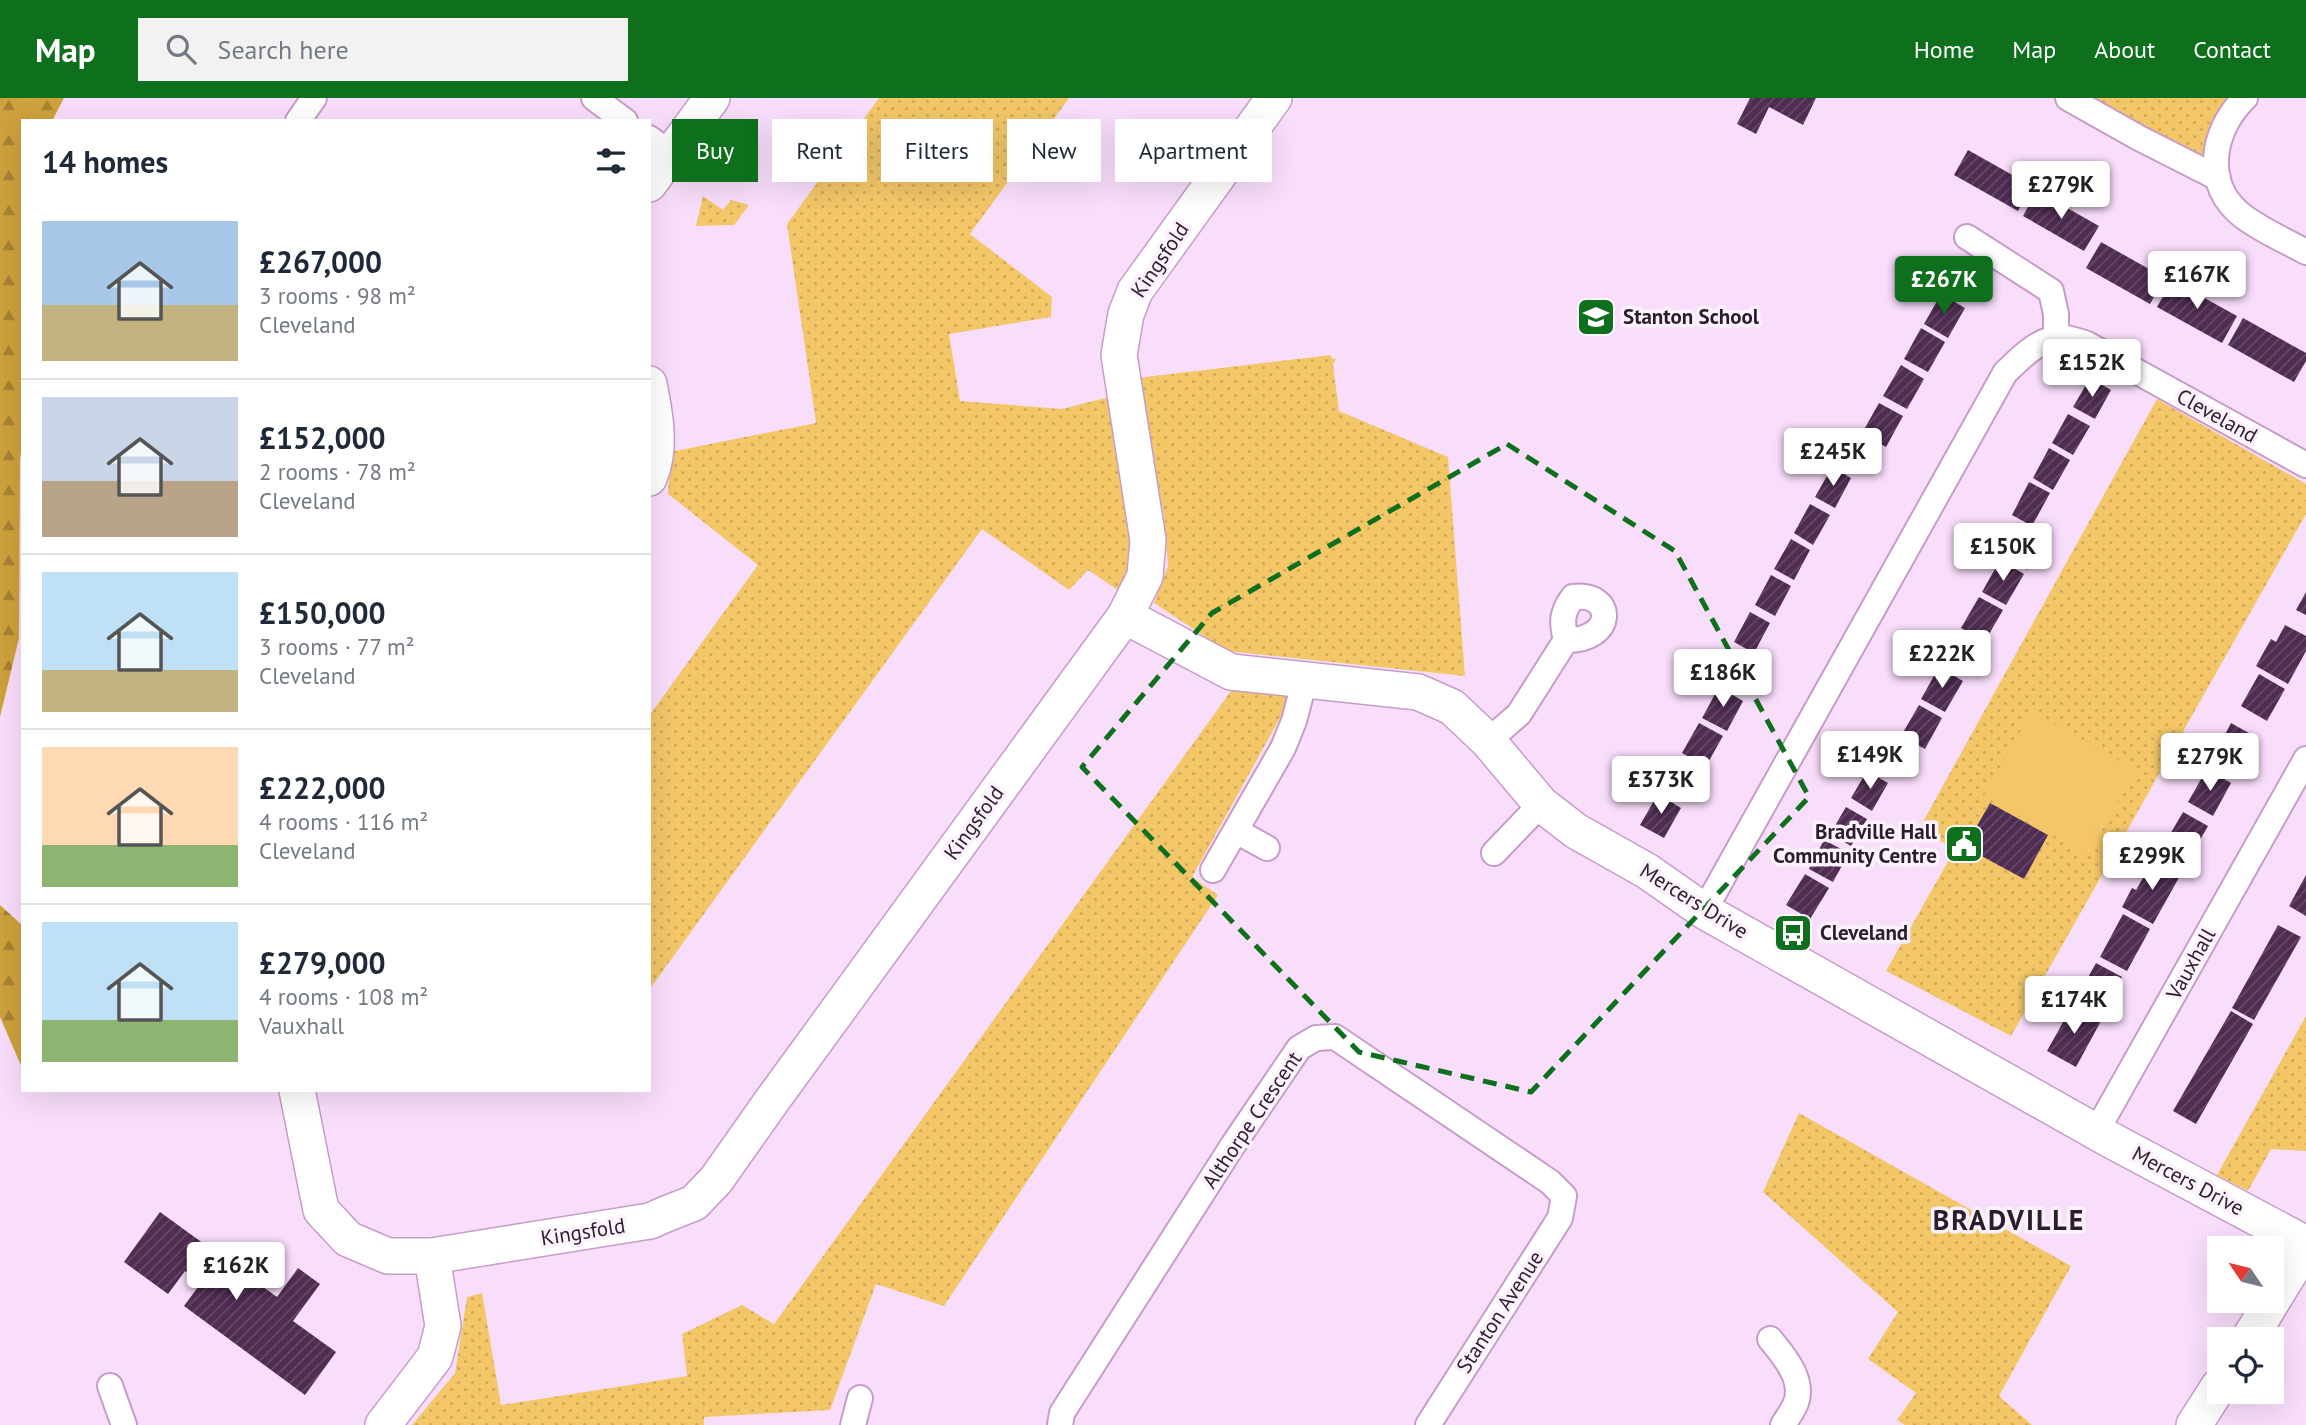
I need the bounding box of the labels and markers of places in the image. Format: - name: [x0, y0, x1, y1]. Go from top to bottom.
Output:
- pin: £279K: [2012, 162, 2110, 221]
- pin: £167K: [2148, 252, 2246, 311]
- pin: £267K: [1895, 256, 1993, 316]
- school or university icon: Stanton School: [1575, 296, 1617, 338]
- place label: Stanton School: [1623, 303, 1760, 330]
- pin: £152K: [2043, 340, 2141, 399]
- pin: £245K: [1784, 428, 1882, 488]
- pin: £150K: [1954, 524, 2052, 583]
- pin: £222K: [1893, 630, 1991, 690]
- pin: £186K: [1674, 650, 1772, 709]
- pin: £149K: [1821, 732, 1919, 791]
- pin: £279K: [2161, 734, 2259, 793]
- pin: £373K: [1612, 756, 1710, 816]
- place label: Bradville Hall Community Centre: [1773, 818, 1938, 869]
- public building icon: Bradville Hall Community Centre: [1943, 823, 1985, 865]
- pin: £299K: [2103, 832, 2201, 892]
- bus stop icon: Cleveland: [1772, 912, 1814, 954]
- place label: Cleveland: [1820, 919, 1908, 946]
- pin: £174K: [2025, 976, 2123, 1036]
- pin: £162K: [187, 1242, 285, 1302]

